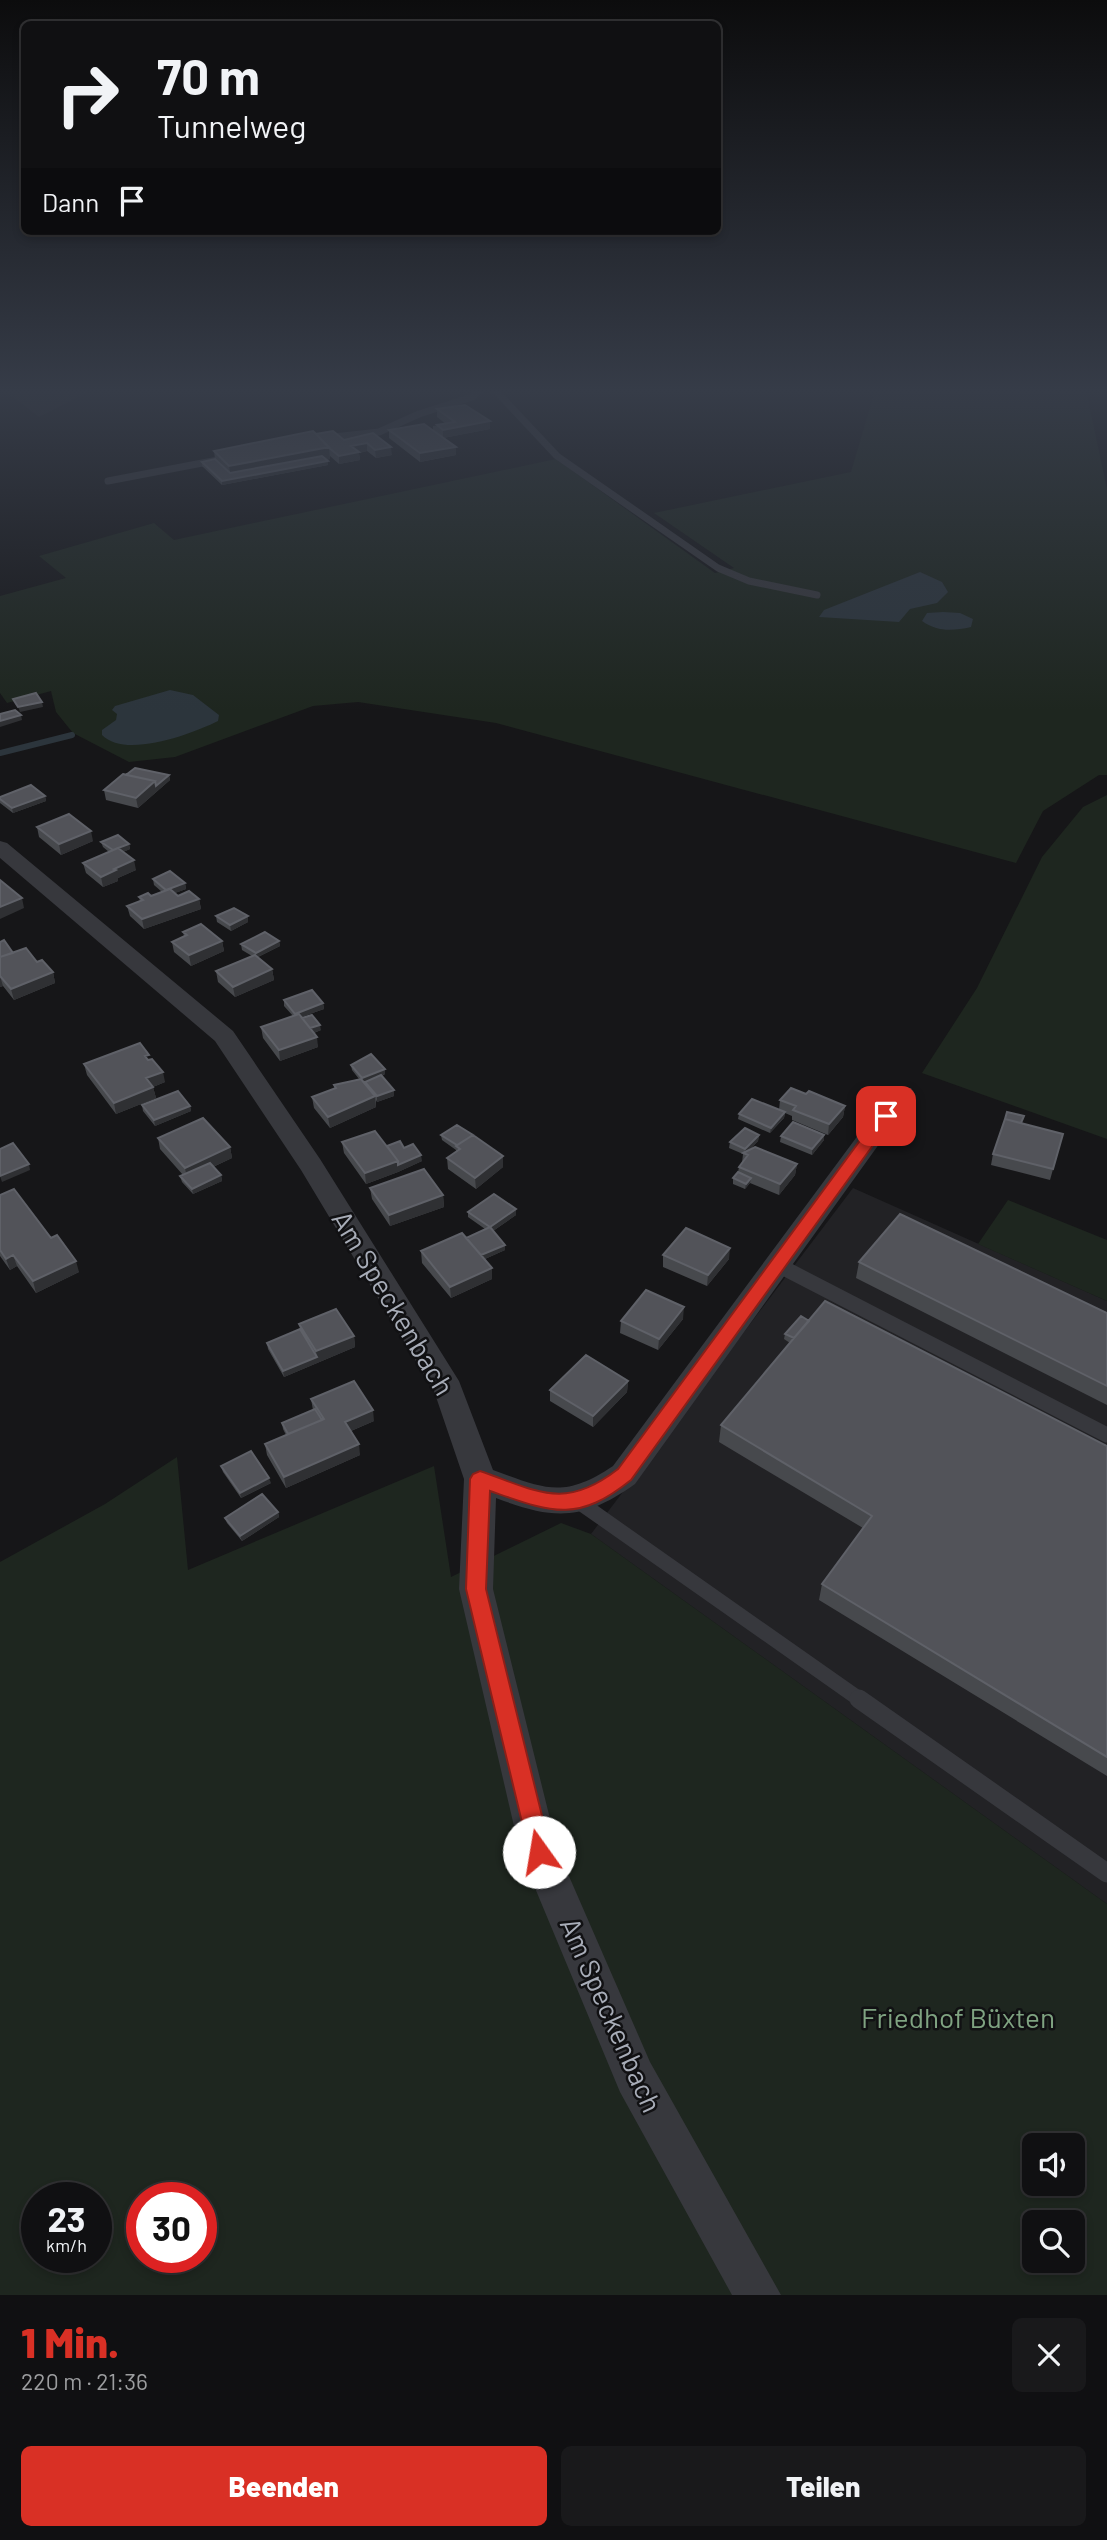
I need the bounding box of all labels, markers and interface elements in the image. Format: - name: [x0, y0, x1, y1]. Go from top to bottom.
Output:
- text: 70 m: [157, 46, 260, 105]
- icon: right: [42, 49, 133, 140]
- text: Tunnelweg: [157, 106, 306, 144]
- icon: arrive: [113, 182, 151, 220]
- text: Dann: [42, 186, 99, 217]
- pin: [856, 1086, 916, 1146]
- icon: arrive: [867, 1097, 905, 1135]
- street label: Am Speckenbach: [325, 1204, 462, 1401]
- position arrow: [502, 1815, 576, 1889]
- street label: Am Speckenbach: [554, 1912, 670, 2117]
- park label: Friedhof Büxten: [861, 2000, 1055, 2034]
- map controls: [1022, 2133, 1085, 2273]
- button: sound: [1022, 2133, 1085, 2196]
- speed limit sign: 30: [126, 2182, 217, 2273]
- text: 23: [47, 2197, 86, 2239]
- button: search: [1022, 2210, 1085, 2273]
- text: km/h: [46, 2234, 87, 2256]
- text: 1 Min.: [21, 2316, 119, 2366]
- button: close: [1012, 2318, 1086, 2392]
- text: 220 m · 21:36: [21, 2367, 148, 2395]
- button: Beenden: [21, 2446, 547, 2526]
- button: Teilen: [561, 2446, 1086, 2526]

